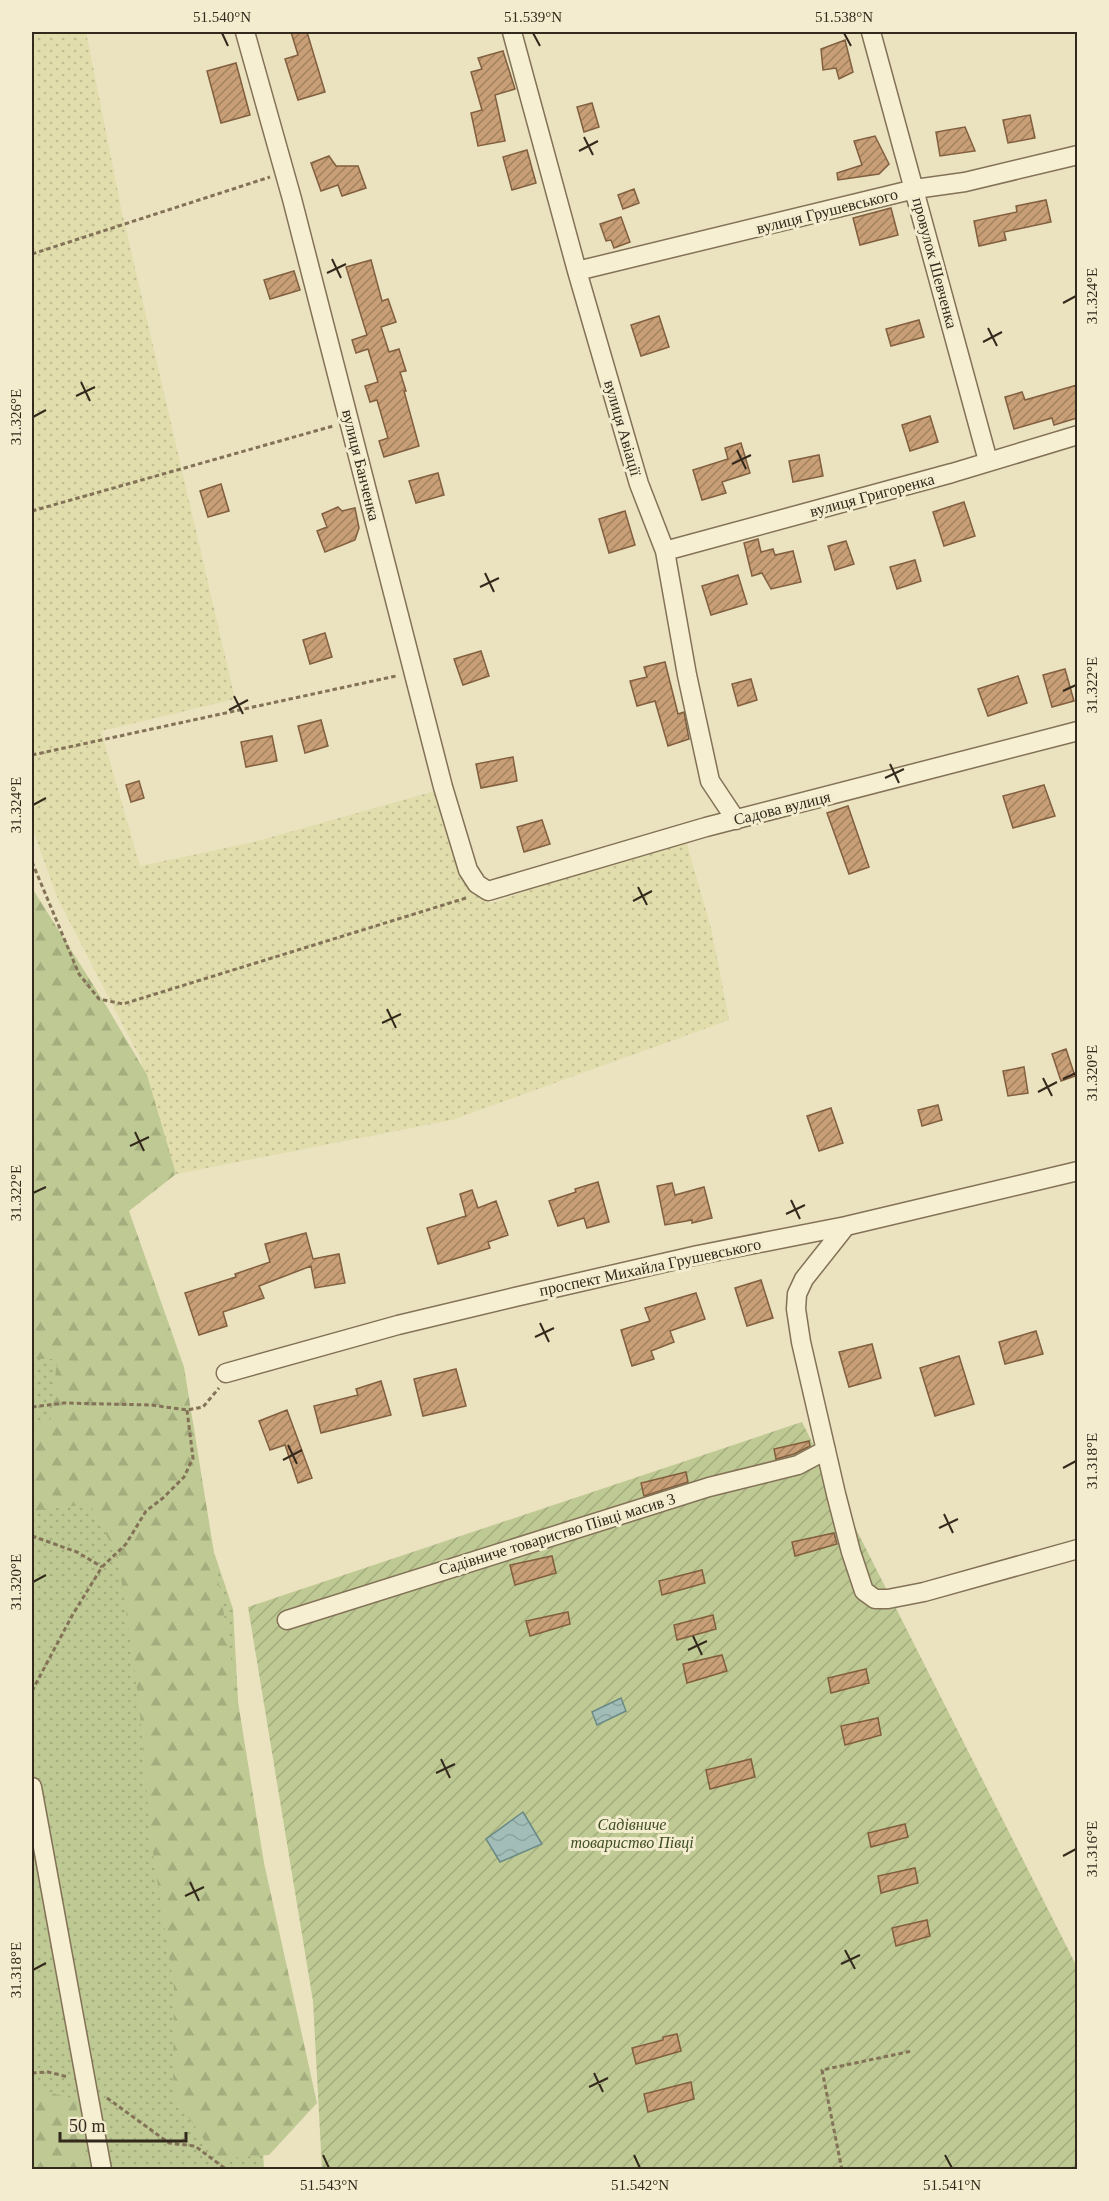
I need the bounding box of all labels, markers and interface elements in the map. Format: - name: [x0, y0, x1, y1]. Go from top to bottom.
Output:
- text: 51.540°N: [193, 9, 251, 25]
- text: 51.539°N: [504, 9, 562, 25]
- text: 51.538°N: [815, 9, 873, 25]
- street label: вулиця Грушевського: [754, 185, 900, 238]
- street label: провулок Шевченка: [908, 196, 961, 331]
- text: 31.324°E: [1084, 268, 1100, 324]
- street label: вулиця Авіації: [600, 378, 645, 479]
- text: 31.326°E: [8, 389, 24, 445]
- street label: вулиця Банченка: [338, 408, 383, 523]
- street label: вулиця Григоренка: [808, 470, 936, 521]
- text: 31.322°E: [1084, 657, 1100, 713]
- text: 31.324°E: [8, 777, 24, 833]
- street label: Садова вулиця: [732, 788, 833, 829]
- text: 31.320°E: [1084, 1045, 1100, 1101]
- text: 31.322°E: [8, 1165, 24, 1221]
- street label: проспект Михайла Грушевського: [538, 1235, 763, 1300]
- text: 31.318°E: [1084, 1433, 1100, 1489]
- street label: Садівниче товариство Півці масив 3: [437, 1490, 678, 1579]
- text: 31.320°E: [8, 1554, 24, 1610]
- park label: Садівниче товариство Півці: [570, 1816, 694, 1852]
- text: 31.316°E: [1084, 1821, 1100, 1877]
- text: 31.318°E: [8, 1942, 24, 1998]
- scale bar: [60, 2105, 186, 2143]
- text: 50 m: [69, 2116, 106, 2136]
- text: 51.543°N: [300, 2177, 358, 2193]
- text: 51.542°N: [611, 2177, 669, 2193]
- text: 51.541°N: [923, 2177, 981, 2193]

